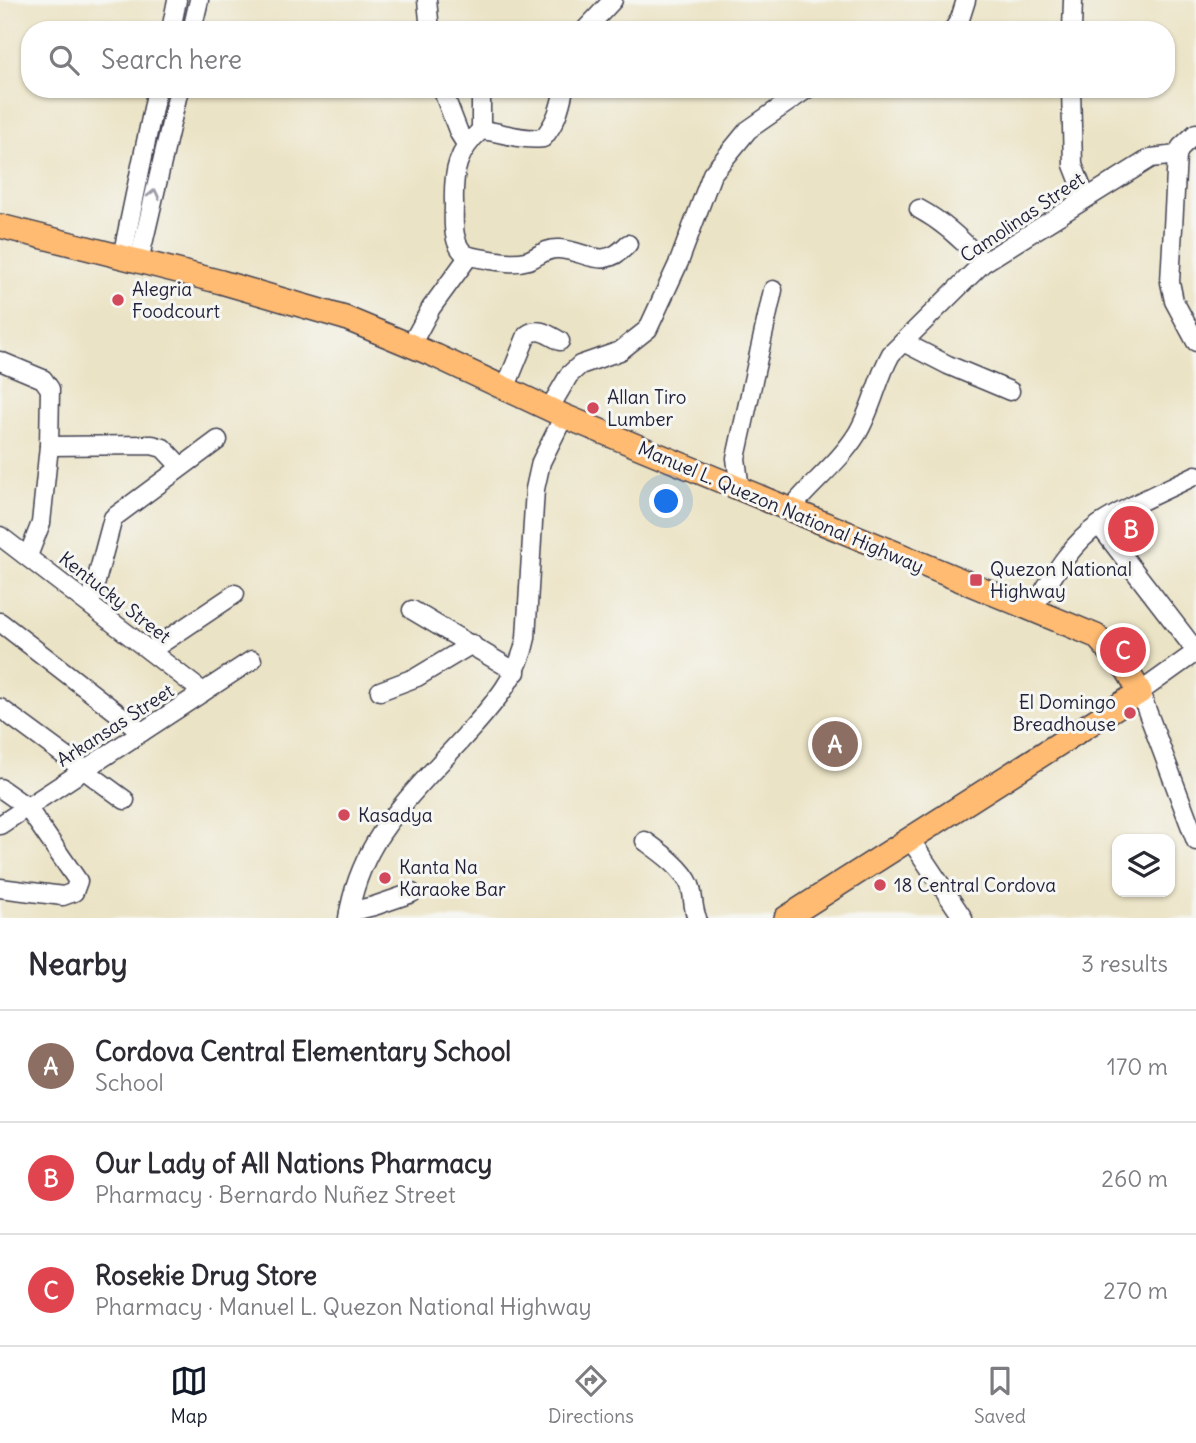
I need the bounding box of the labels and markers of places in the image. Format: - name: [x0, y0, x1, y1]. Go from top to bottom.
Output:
- place label: Alegria Foodcourt: [132, 277, 220, 323]
- marker: Alegria Foodcourt: [110, 292, 126, 308]
- place label: Allan Tiro Lumber: [607, 385, 687, 431]
- marker: Allan Tiro Lumber: [585, 400, 601, 416]
- pin: B: [1108, 503, 1154, 555]
- place label: Quezon National Highway: [990, 557, 1132, 603]
- marker: Quezon National Highway: [968, 572, 984, 588]
- pin: C: [1100, 624, 1146, 676]
- place label: El Domingo Breadhouse: [1013, 690, 1116, 736]
- marker: El Domingo Breadhouse: [1122, 705, 1138, 721]
- pin: A: [812, 718, 858, 770]
- place label: Kasadya: [358, 803, 433, 827]
- marker: Kasadya: [336, 807, 352, 823]
- place label: Kanta Na Karaoke Bar: [399, 855, 506, 901]
- marker: Kanta Na Karaoke Bar: [377, 870, 393, 886]
- place label: 18 Central Cordova: [894, 873, 1056, 897]
- marker: 18 Central Cordova: [872, 877, 888, 893]

